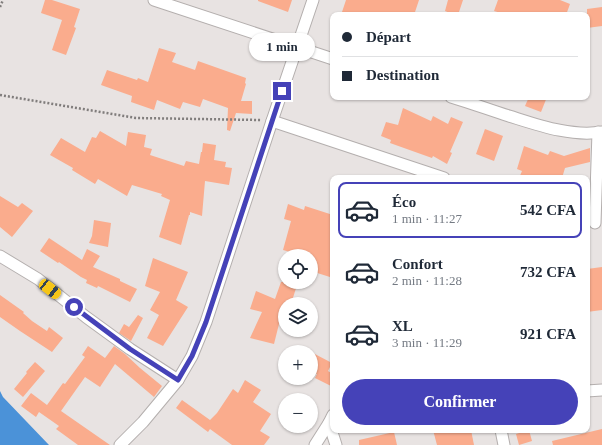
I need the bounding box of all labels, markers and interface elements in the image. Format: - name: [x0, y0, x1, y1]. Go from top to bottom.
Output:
- text: Départ: [366, 29, 411, 45]
- callout: 1 min: [249, 33, 315, 61]
- text: 1 min: [266, 39, 298, 54]
- text: Destination: [366, 67, 439, 83]
- route end: [273, 82, 291, 100]
- icon: car: [344, 192, 380, 228]
- text: Éco: [392, 194, 416, 210]
- text: 542 CFA: [520, 202, 576, 218]
- text: 1 min · 11:27: [392, 211, 462, 226]
- map controls: [278, 249, 318, 433]
- button: locate: [278, 249, 318, 289]
- icon: car: [344, 254, 380, 290]
- text: Confort: [392, 256, 443, 272]
- text: 732 CFA: [520, 264, 576, 280]
- text: 2 min · 11:28: [392, 273, 462, 288]
- car: [37, 277, 63, 301]
- button: layers: [278, 297, 318, 337]
- route start: [65, 298, 83, 316]
- icon: car: [344, 316, 380, 352]
- text: XL: [392, 318, 413, 334]
- text: 921 CFA: [520, 326, 576, 342]
- text: 3 min · 11:29: [392, 335, 462, 350]
- button: +: [278, 345, 318, 385]
- button: Confirmer: [342, 379, 578, 425]
- button: −: [278, 393, 318, 433]

